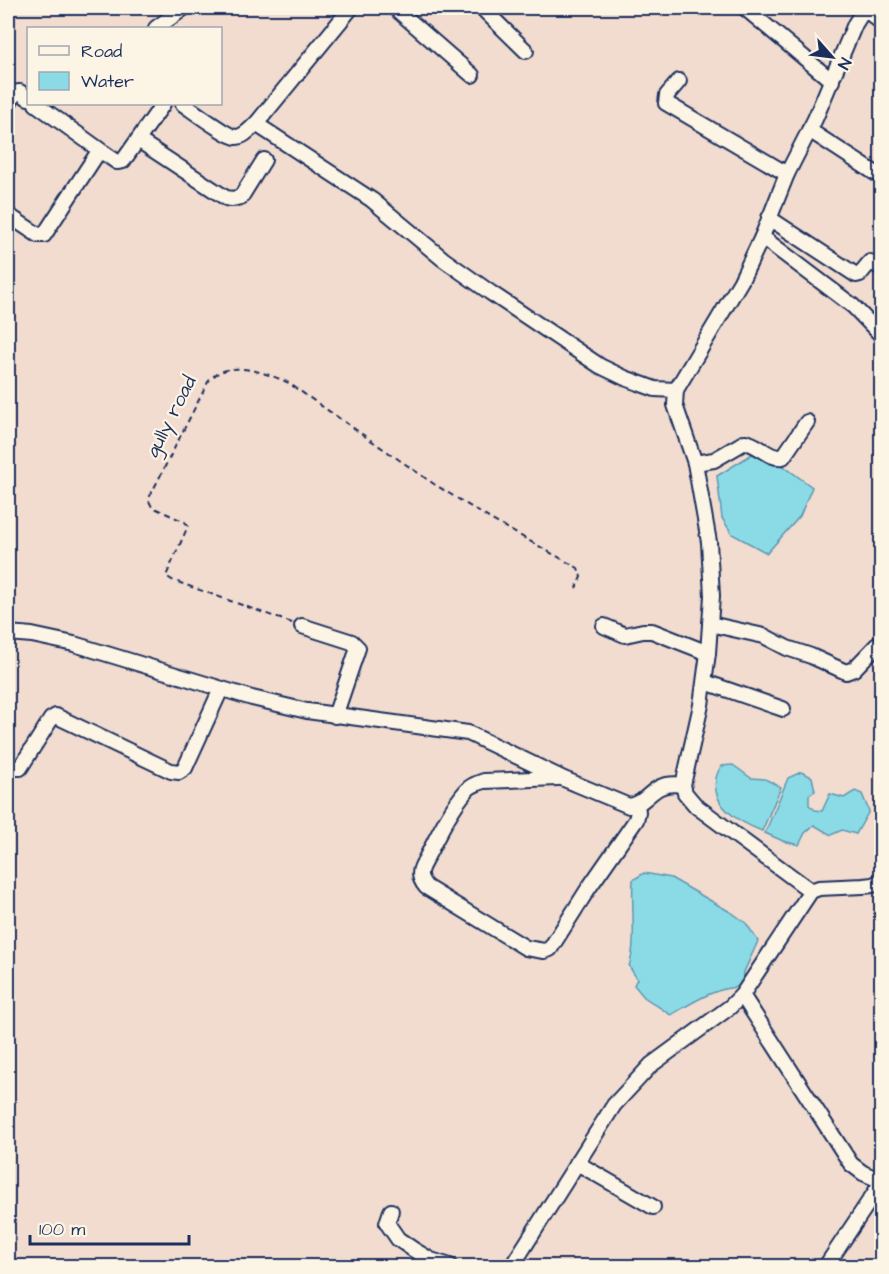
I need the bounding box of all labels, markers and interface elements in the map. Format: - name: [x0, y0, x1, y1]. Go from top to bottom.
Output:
- legend: [27, 27, 222, 105]
- north arrow: [802, 27, 862, 87]
- text: Road: [81, 39, 122, 64]
- text: N: [832, 54, 856, 73]
- text: Water: [81, 69, 134, 94]
- street label: gully road: [138, 371, 204, 463]
- scale bar: [30, 1208, 189, 1246]
- text: 100 m: [39, 1217, 85, 1242]

